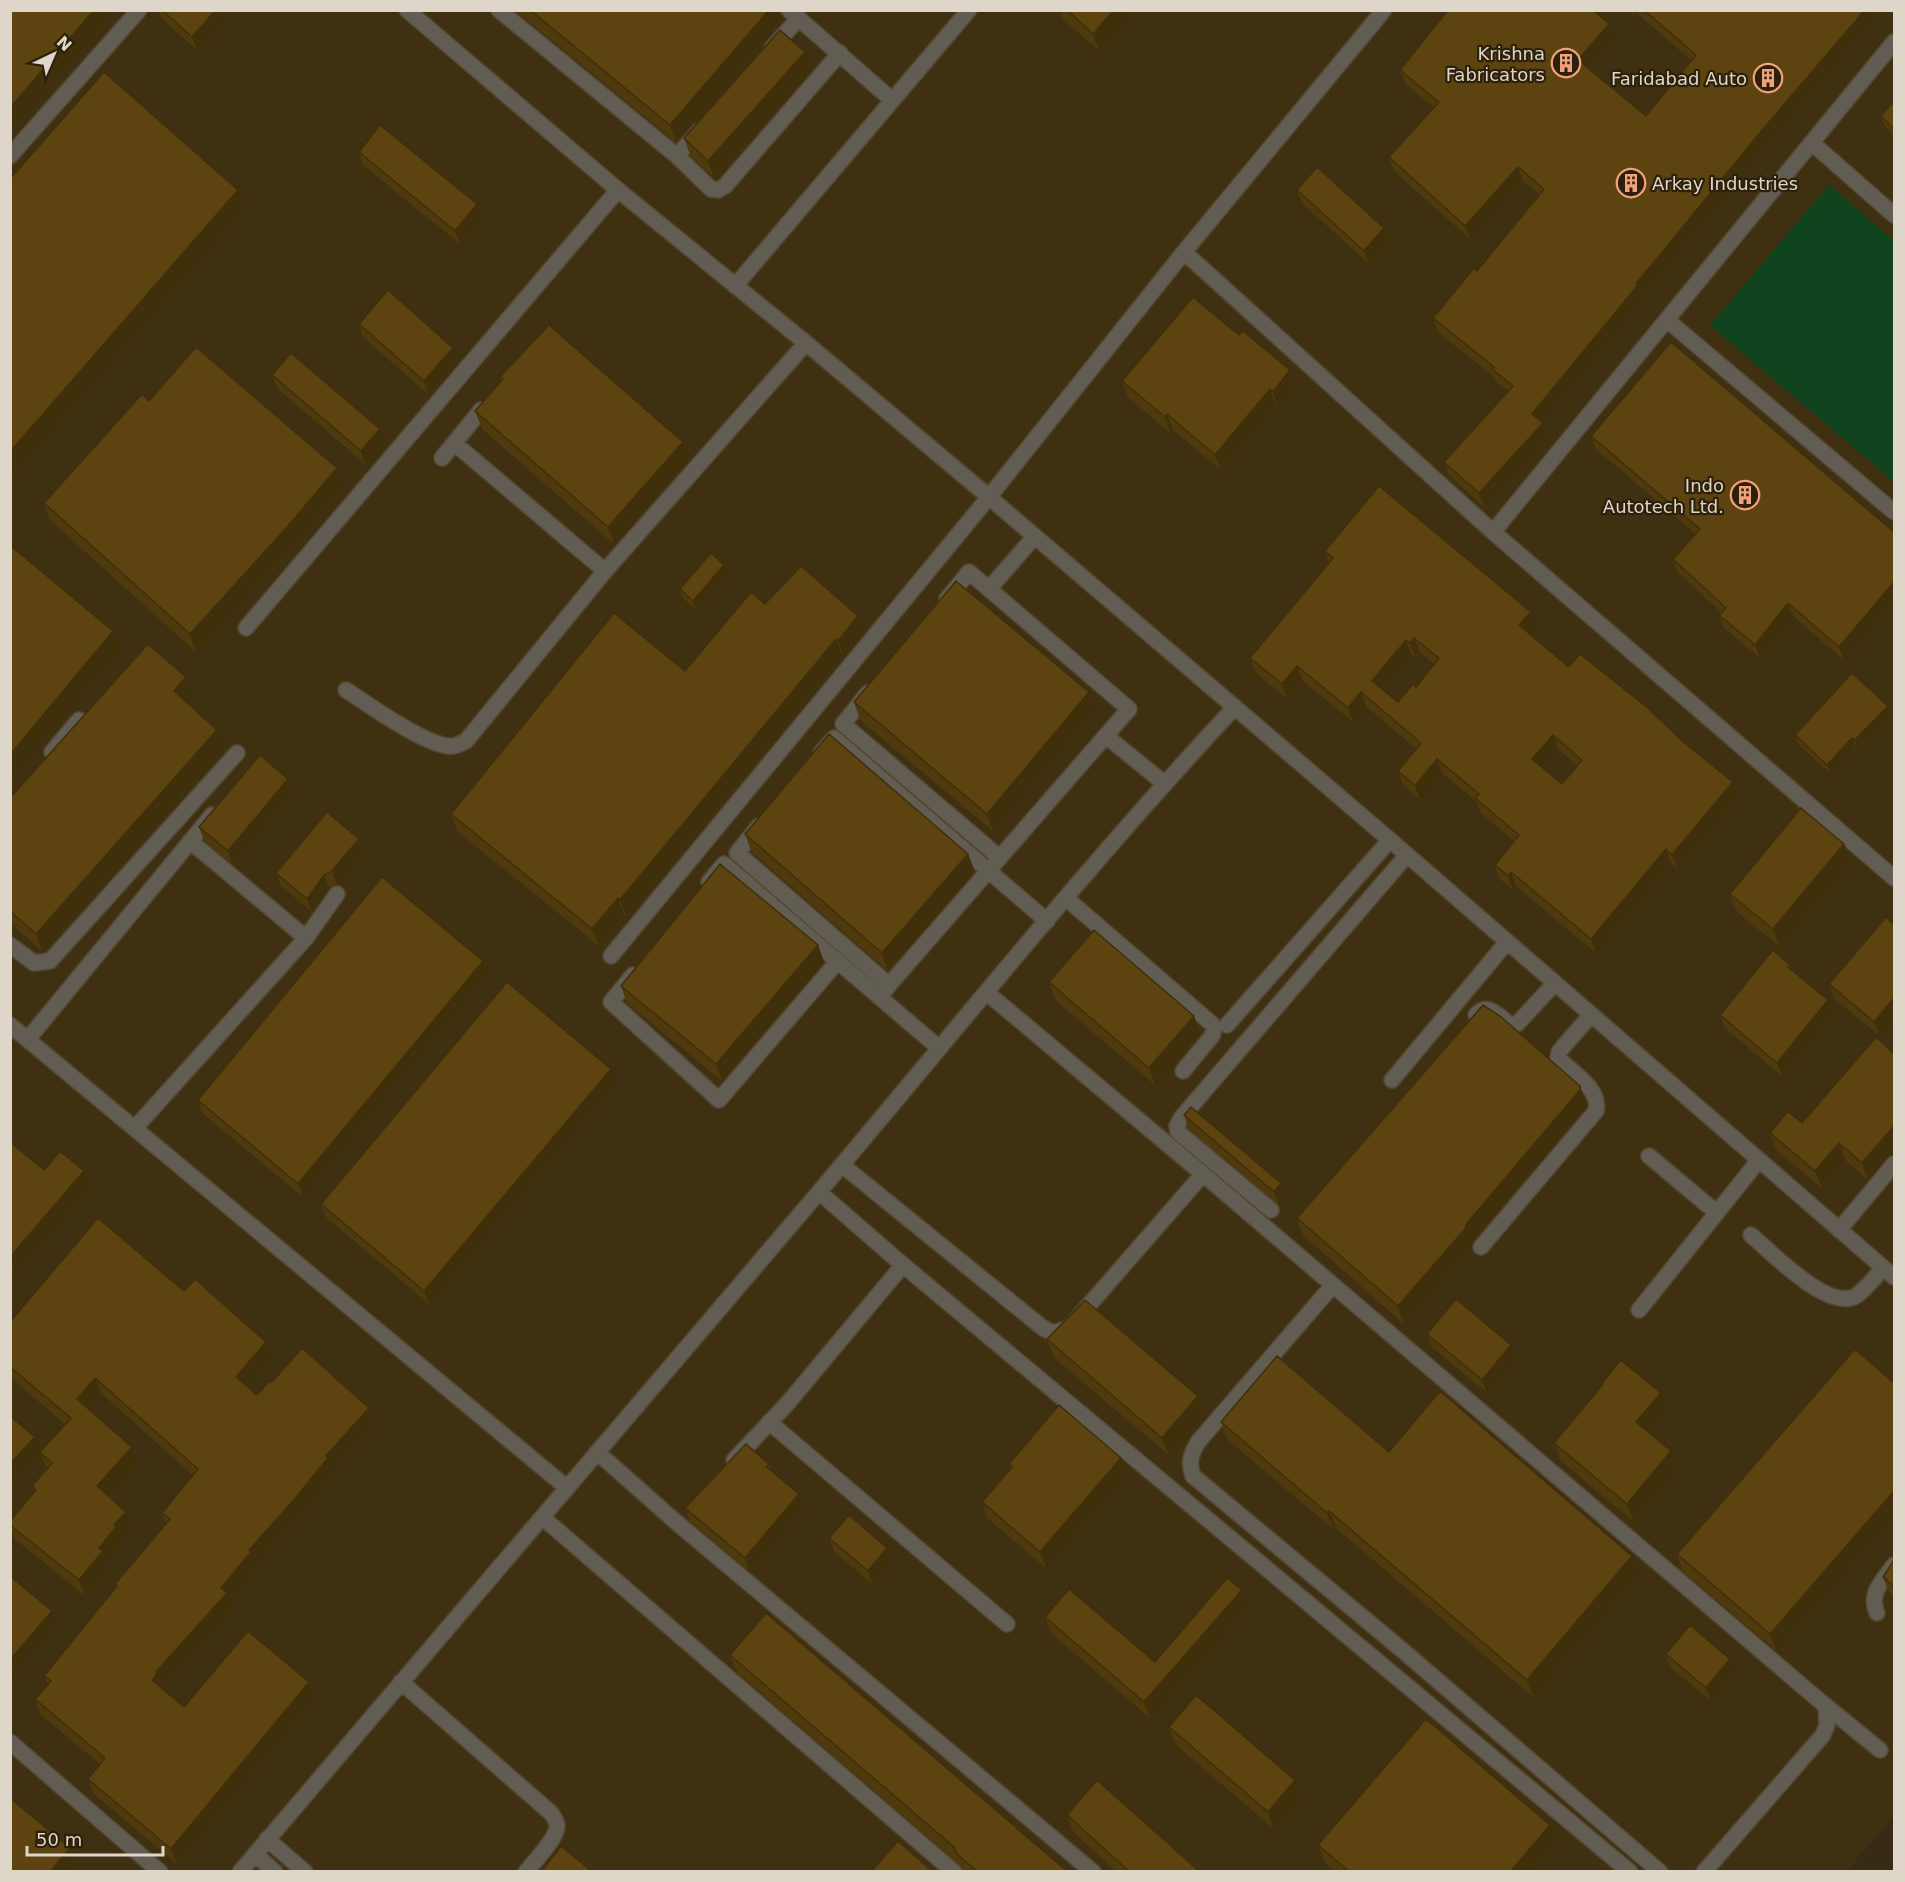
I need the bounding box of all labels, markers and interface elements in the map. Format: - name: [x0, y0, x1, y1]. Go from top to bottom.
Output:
- north arrow: [24, 24, 84, 84]
- text: N: [53, 32, 75, 55]
- place label: Krishna Fabricators: [1446, 43, 1545, 85]
- building icon: Krishna Fabricators: [1550, 47, 1582, 79]
- building icon: Faridabad Auto: [1752, 62, 1784, 94]
- place label: Faridabad Auto: [1611, 68, 1747, 89]
- building icon: Arkay Industries: [1615, 167, 1647, 199]
- place label: Arkay Industries: [1652, 173, 1798, 194]
- place label: Indo Autotech Ltd.: [1603, 475, 1724, 517]
- building icon: Indo Autotech Ltd.: [1729, 479, 1761, 511]
- scale bar: [27, 1819, 164, 1857]
- text: 50 m: [36, 1829, 82, 1850]

